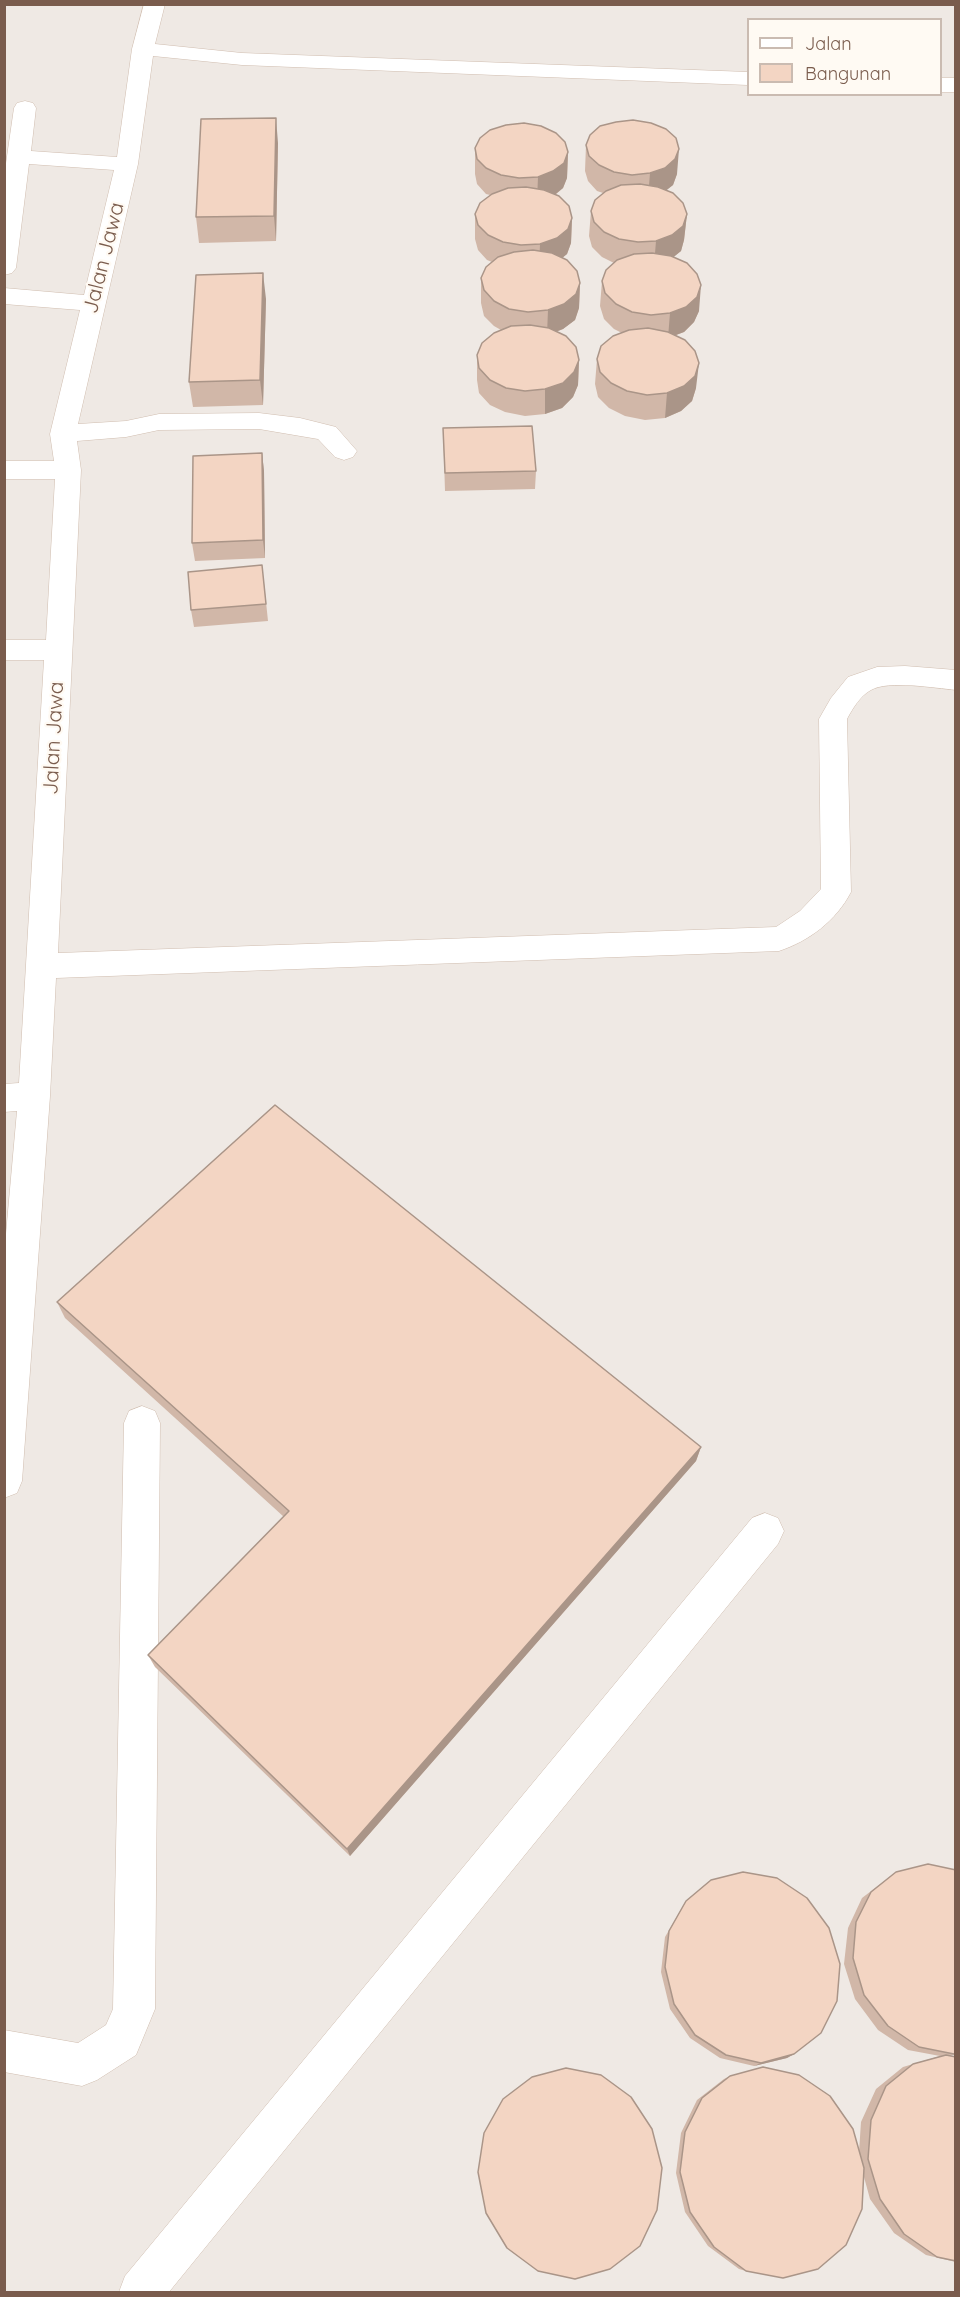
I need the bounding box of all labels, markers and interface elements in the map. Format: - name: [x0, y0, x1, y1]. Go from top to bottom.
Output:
- legend: [747, 18, 942, 96]
- text: Jalan: [805, 32, 852, 55]
- text: Bangunan: [805, 62, 891, 85]
- street label: Jalan Jawa: [78, 200, 130, 316]
- street label: Jalan Jawa: [38, 681, 70, 795]

